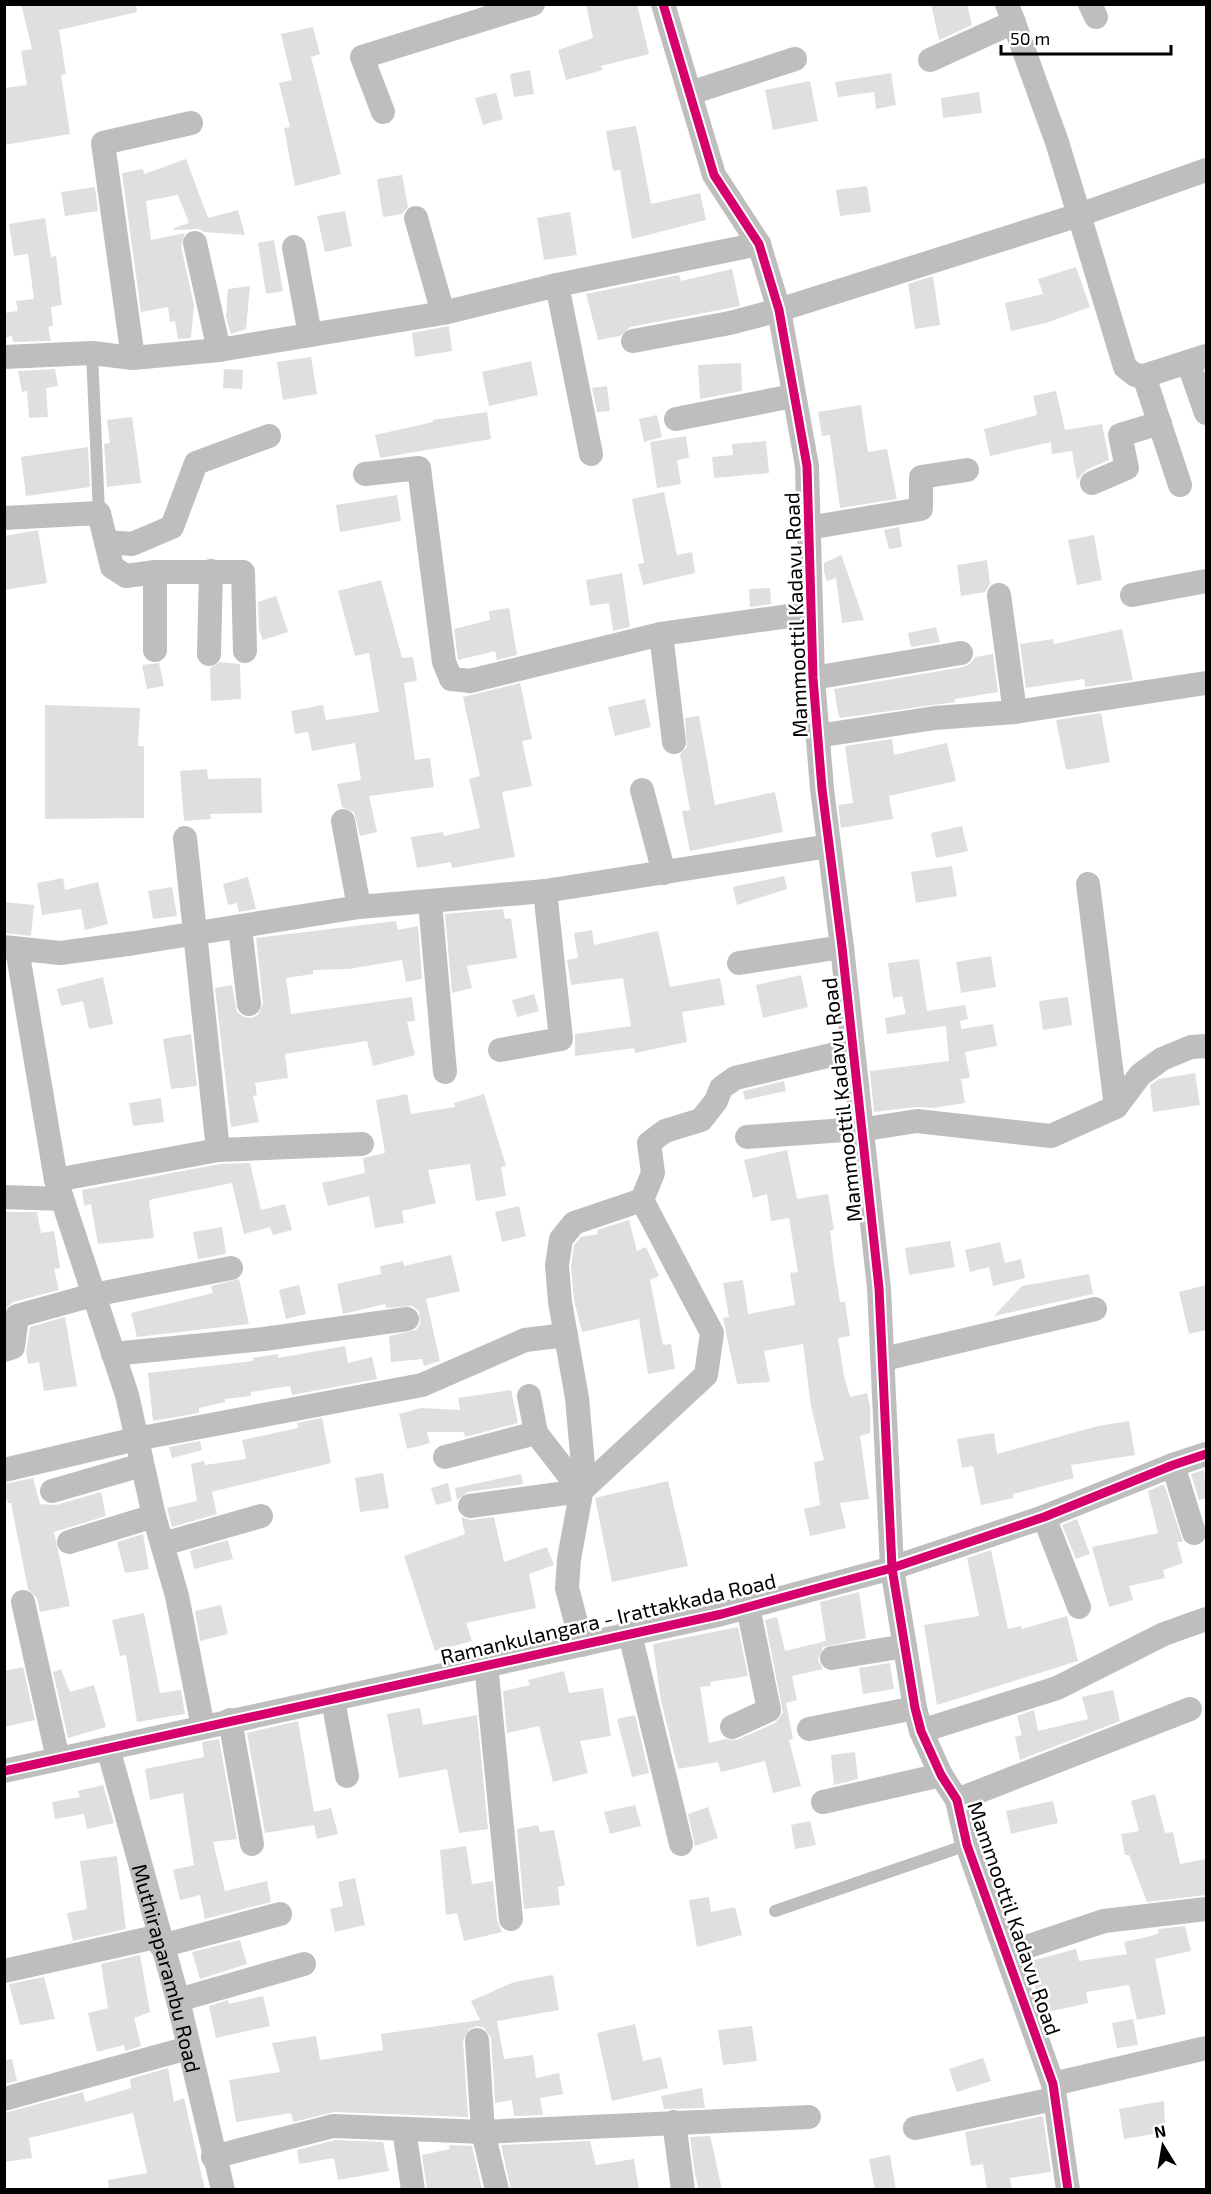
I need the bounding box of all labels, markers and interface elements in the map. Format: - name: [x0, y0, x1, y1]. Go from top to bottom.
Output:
- scale bar: [1001, 18, 1170, 56]
- text: 50 m: [1010, 27, 1050, 49]
- street label: Mammoottil Kadavu Road: [778, 492, 812, 738]
- street label: Mammoottil Kadavu Road: [816, 976, 866, 1224]
- street label: Ramankulangara - Irattakkada Road: [438, 1567, 778, 1669]
- street label: Mammoottil Kadavu Road: [963, 1798, 1067, 2038]
- street label: Muthiraparambu Road: [128, 1861, 207, 2075]
- north arrow: [1133, 2116, 1193, 2176]
- text: N: [1153, 2120, 1168, 2141]

